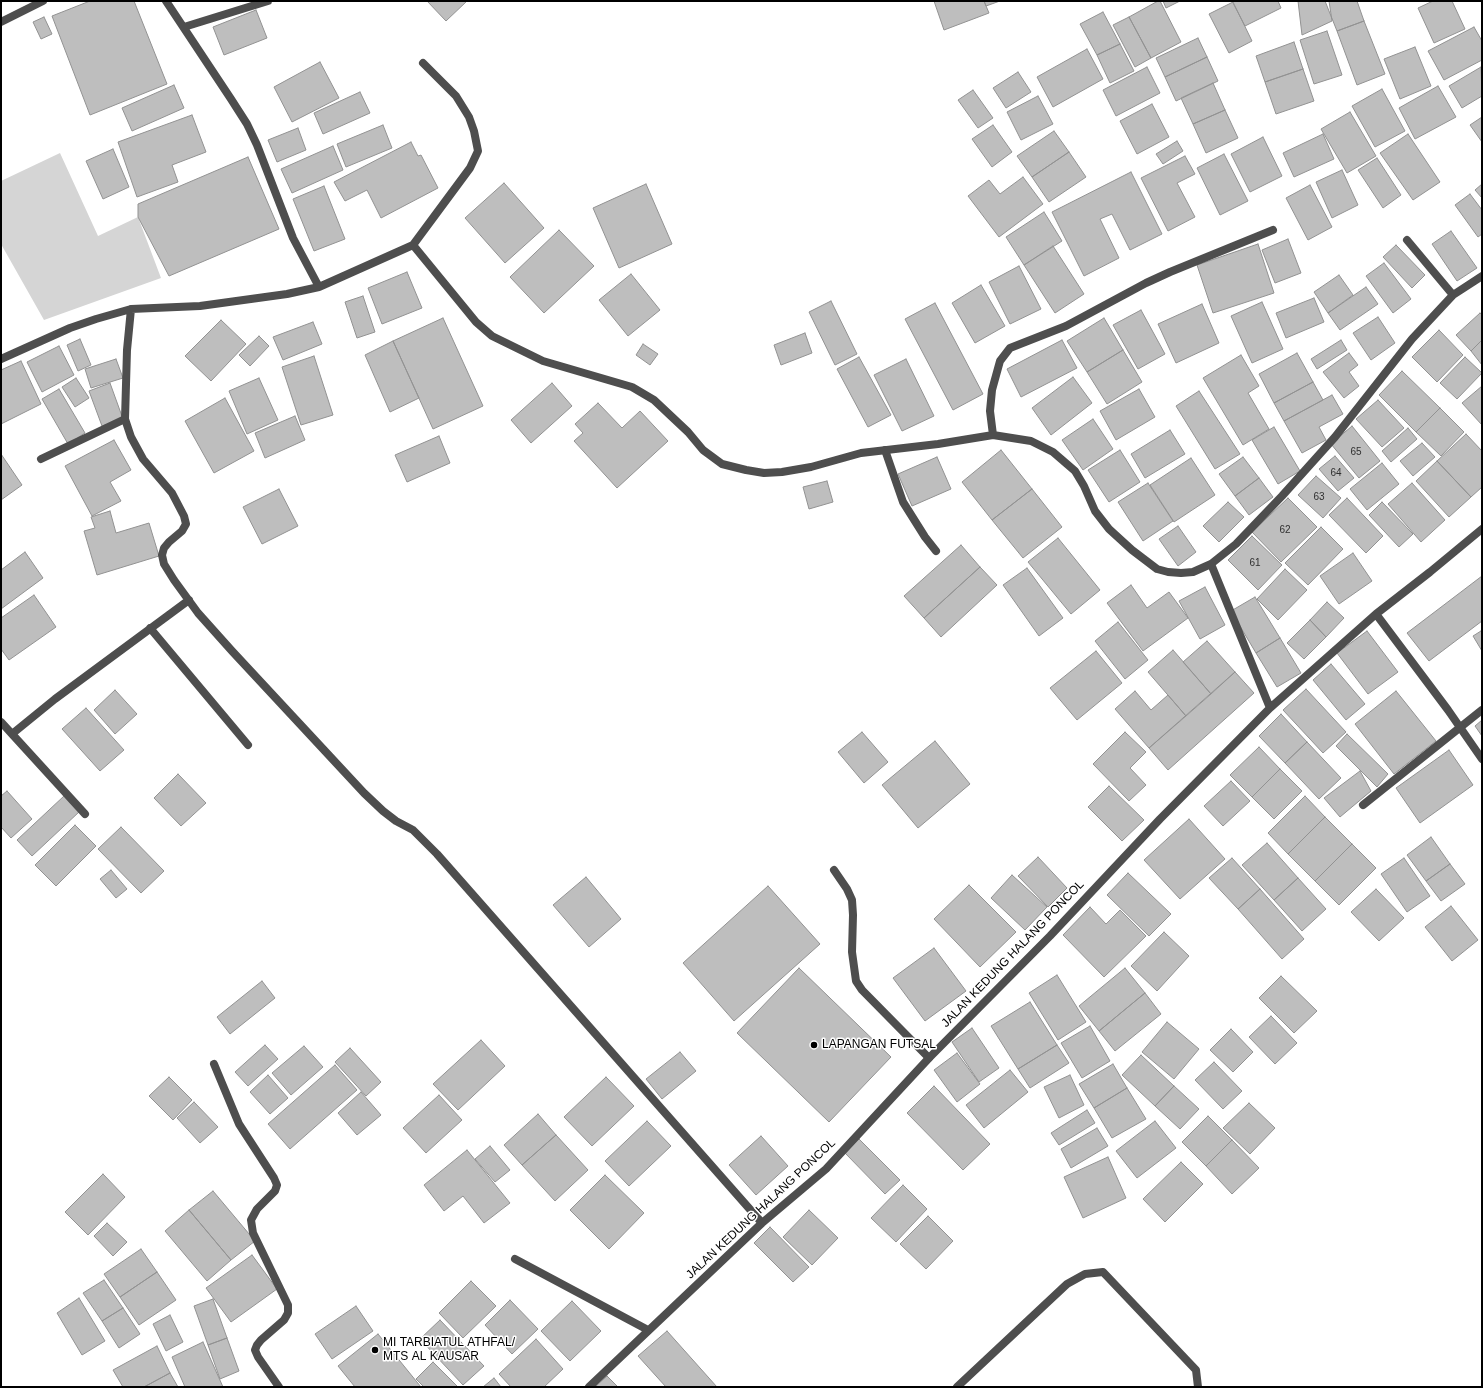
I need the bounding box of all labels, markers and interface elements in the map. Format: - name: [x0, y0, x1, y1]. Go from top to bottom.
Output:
- house number: 65: [1350, 446, 1362, 458]
- house number: 64: [1330, 467, 1342, 479]
- house number: 63: [1313, 491, 1325, 503]
- house number: 62: [1279, 524, 1291, 536]
- house number: 61: [1249, 557, 1261, 569]
- street label: JALAN KEDUNG HALANG PONCOL: [939, 878, 1087, 1030]
- place label: LAPANGAN FUTSAL: [822, 1038, 936, 1052]
- marker: LAPANGAN FUTSAL: [809, 1040, 819, 1050]
- street label: JALAN KEDUNG HALANG PONCOL: [683, 1136, 839, 1282]
- place label: MI TARBIATUL ATHFAL/ MTS AL KAUSAR: [383, 1336, 515, 1364]
- marker: MI TARBIATUL ATHFAL/ MTS AL KAUSAR: [370, 1345, 380, 1355]

